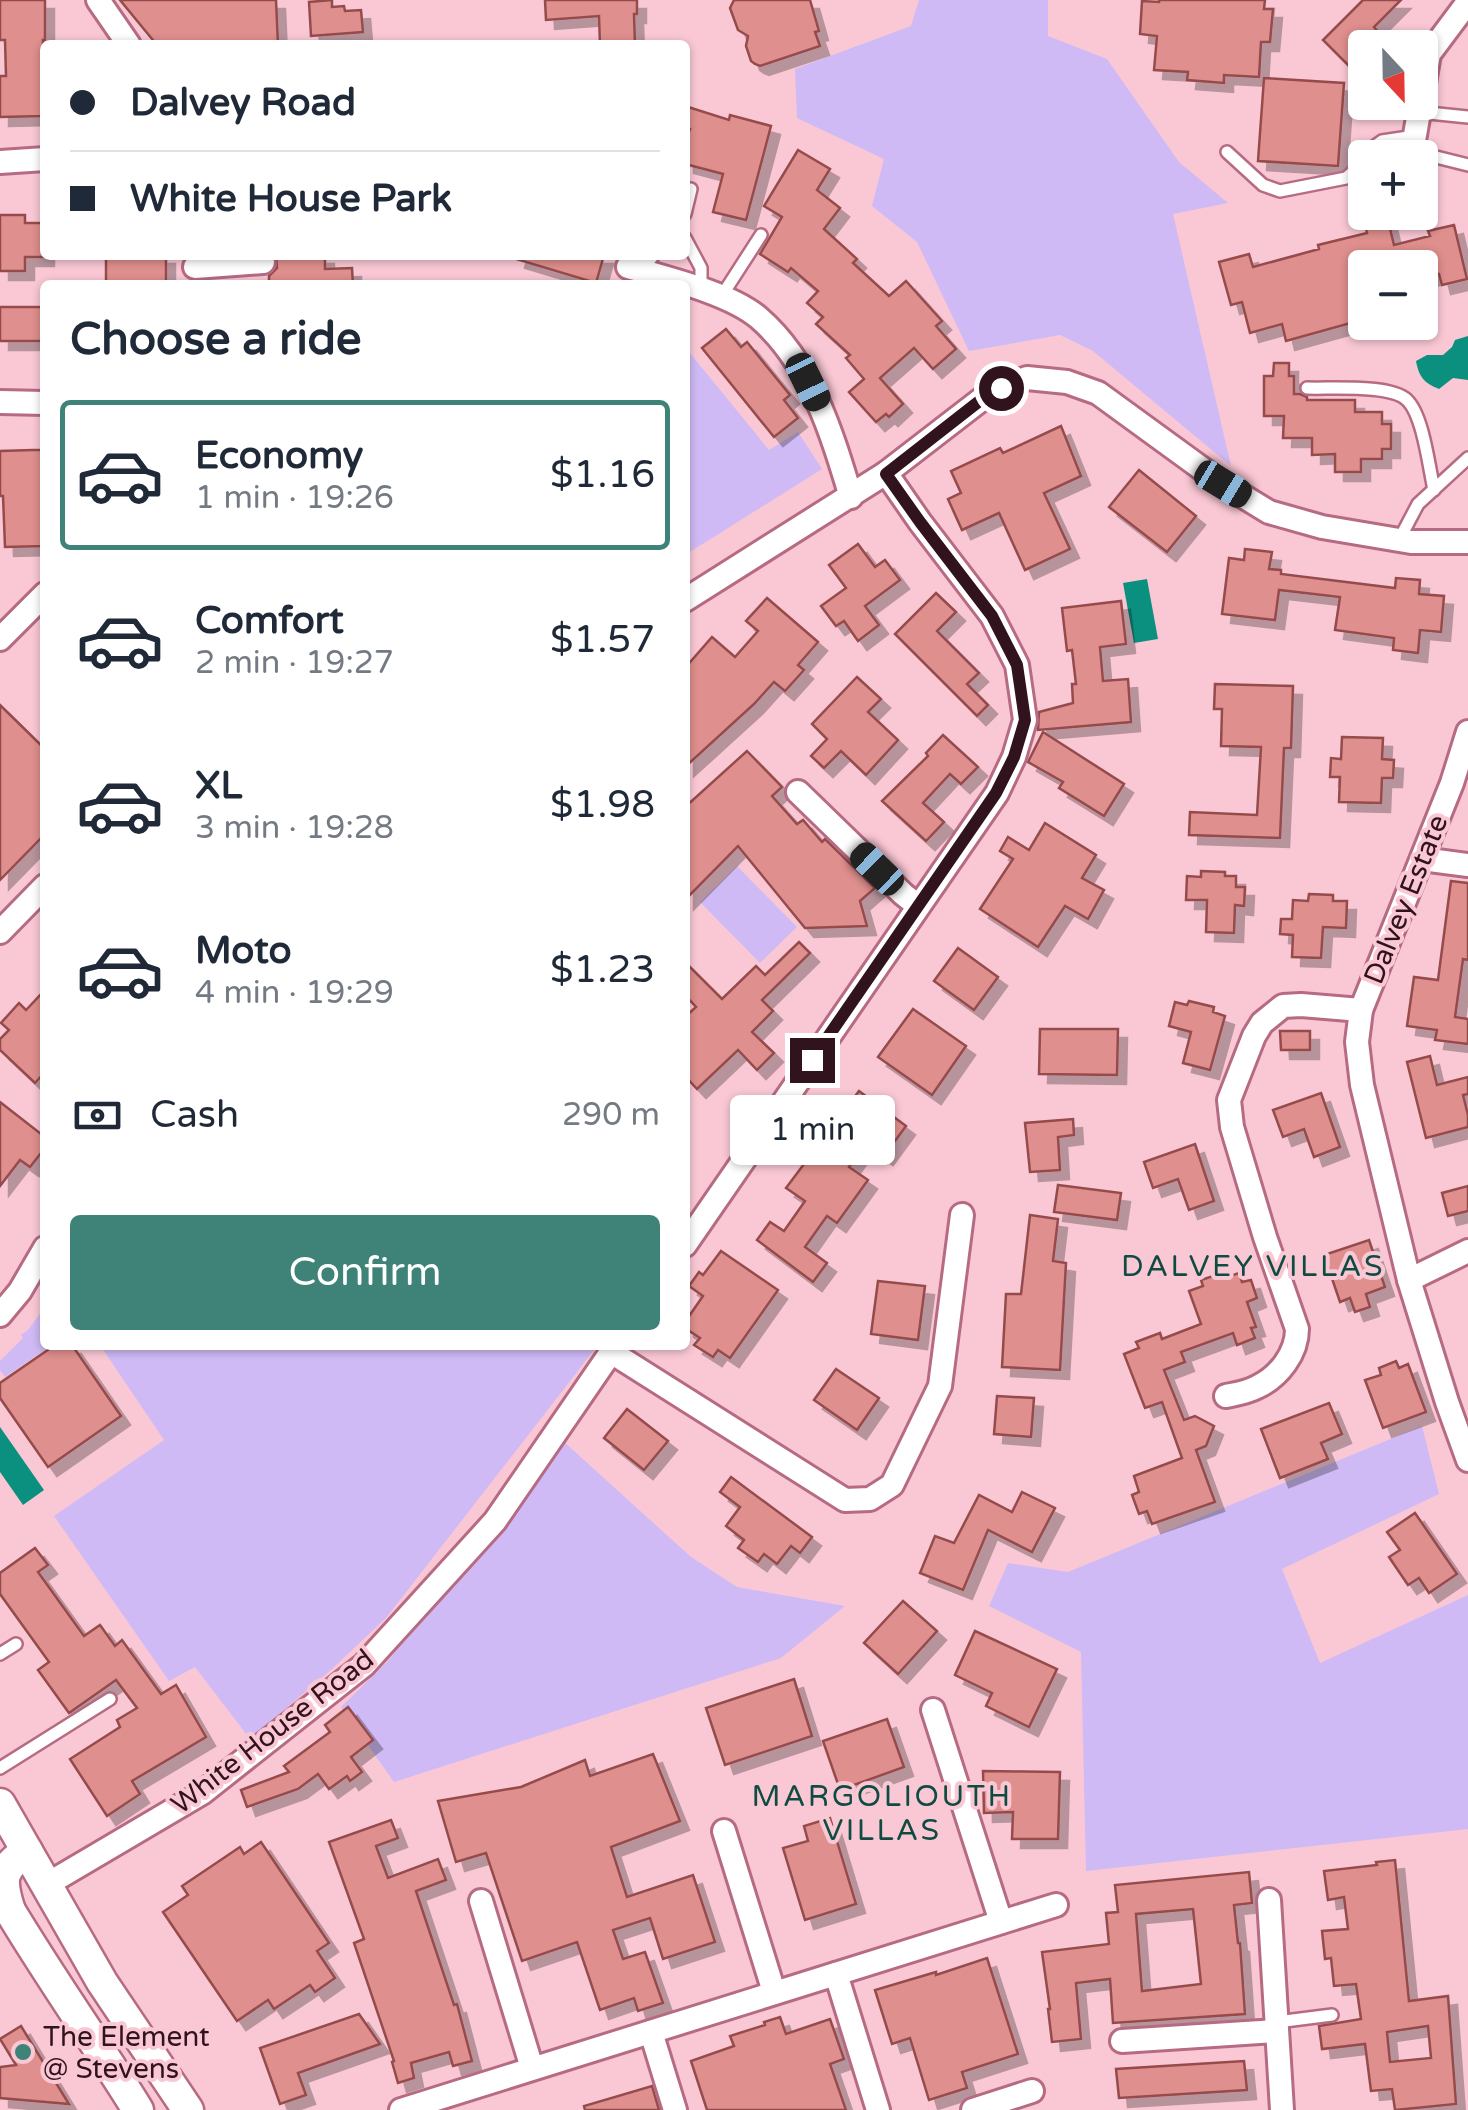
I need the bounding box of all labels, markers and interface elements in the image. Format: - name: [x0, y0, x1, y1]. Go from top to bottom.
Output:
- north arrow: [1348, 30, 1438, 120]
- map controls: [1348, 30, 1438, 340]
- text: Dalvey Road: [130, 80, 356, 126]
- button: +: [1348, 140, 1438, 230]
- text: White House Park: [130, 176, 452, 222]
- button: −: [1348, 250, 1438, 340]
- text: Choose a ride: [70, 313, 361, 367]
- car: [781, 348, 835, 416]
- route start: [979, 366, 1024, 411]
- icon: car: [75, 430, 165, 520]
- text: Economy: [195, 433, 363, 479]
- text: $1.16: [550, 452, 655, 498]
- car: [1190, 456, 1256, 512]
- text: 1 min · 19:26: [195, 479, 394, 517]
- icon: car: [75, 595, 165, 685]
- text: Comfort: [195, 598, 344, 644]
- text: $1.57: [550, 617, 655, 663]
- text: 2 min · 19:27: [195, 644, 394, 682]
- icon: car: [75, 760, 165, 850]
- text: XL: [195, 763, 242, 809]
- text: $1.98: [550, 782, 655, 828]
- text: 3 min · 19:28: [195, 809, 394, 847]
- street label: Dalvey Estate: [1357, 810, 1455, 989]
- car: [845, 837, 909, 901]
- icon: car: [75, 925, 165, 1015]
- text: Moto: [195, 928, 291, 974]
- text: $1.23: [550, 947, 655, 993]
- text: 4 min · 19:29: [195, 974, 394, 1012]
- route end: [790, 1038, 835, 1083]
- icon: cash: [70, 1088, 125, 1143]
- text: Cash: [150, 1092, 239, 1138]
- callout: 1 min: [730, 1095, 894, 1165]
- text: 290 m: [562, 1096, 660, 1134]
- text: 1 min: [770, 1111, 855, 1149]
- button: Confirm: [70, 1215, 660, 1330]
- district label: DALVEY VILLAS: [1121, 1248, 1385, 1285]
- street label: White House Road: [165, 1642, 381, 1821]
- district label: MARGOLIOUTH VILLAS: [751, 1778, 1013, 1849]
- place label: The Element @ Stevens: [43, 2020, 210, 2086]
- marker: The Element @ Stevens: [12, 2041, 34, 2063]

